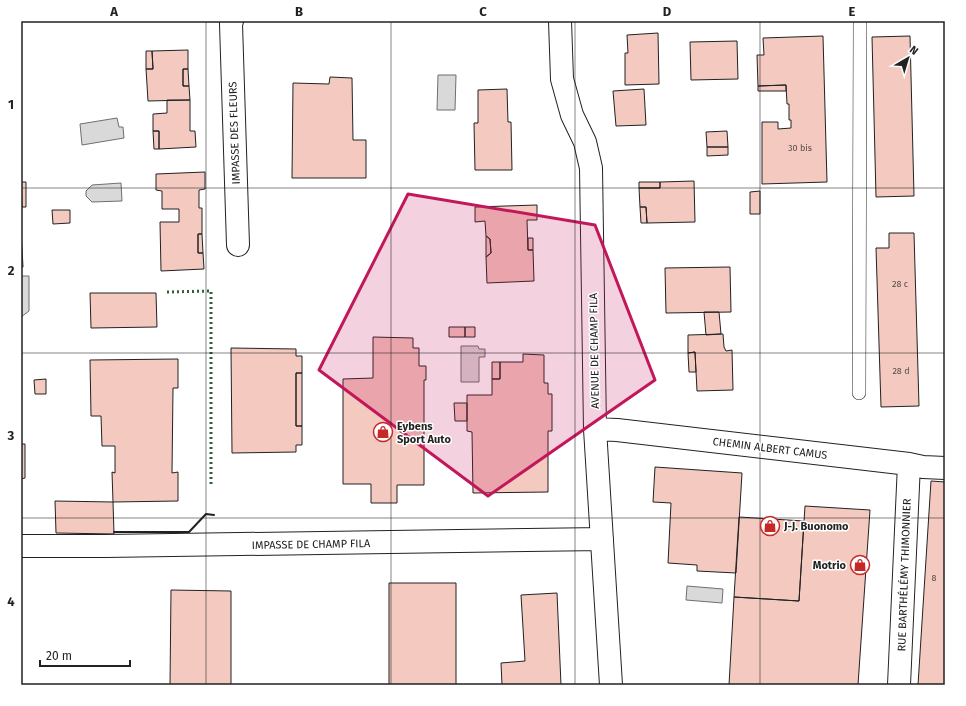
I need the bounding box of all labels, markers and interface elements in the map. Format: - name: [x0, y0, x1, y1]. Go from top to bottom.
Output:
- text: A: [109, 4, 118, 19]
- text: B: [295, 4, 303, 19]
- text: C: [479, 4, 487, 19]
- text: D: [663, 4, 672, 19]
- text: E: [849, 4, 856, 19]
- north arrow: [888, 38, 928, 78]
- text: N: [907, 43, 921, 58]
- street label: IMPASSE DES FLEURS: [226, 81, 243, 185]
- text: 1: [8, 97, 14, 112]
- house number: 30 bis: [788, 143, 812, 153]
- text: 2: [8, 263, 15, 278]
- house number: 28 c: [892, 279, 909, 289]
- street label: AVENUE DE CHAMP FILA: [587, 292, 602, 409]
- house number: 28 d: [892, 366, 910, 376]
- place label: Eybens Sport Auto: [397, 420, 451, 446]
- shop icon: Eybens Sport Auto: [372, 421, 394, 443]
- text: 3: [7, 428, 15, 443]
- street label: CHEMIN ALBERT CAMUS: [712, 435, 828, 462]
- street label: RUE BARTHÉLÉMY THIMONNIER: [894, 498, 914, 652]
- shop icon: J-J. Buonomo: [759, 515, 781, 537]
- place label: J-J. Buonomo: [783, 520, 849, 533]
- street label: IMPASSE DE CHAMP FILA: [252, 537, 371, 552]
- shop icon: Motrio: [849, 554, 871, 576]
- place label: Motrio: [813, 559, 847, 572]
- house number: 8: [932, 573, 937, 583]
- text: 4: [7, 594, 15, 609]
- scale bar: [40, 642, 130, 668]
- text: 20 m: [46, 649, 72, 663]

